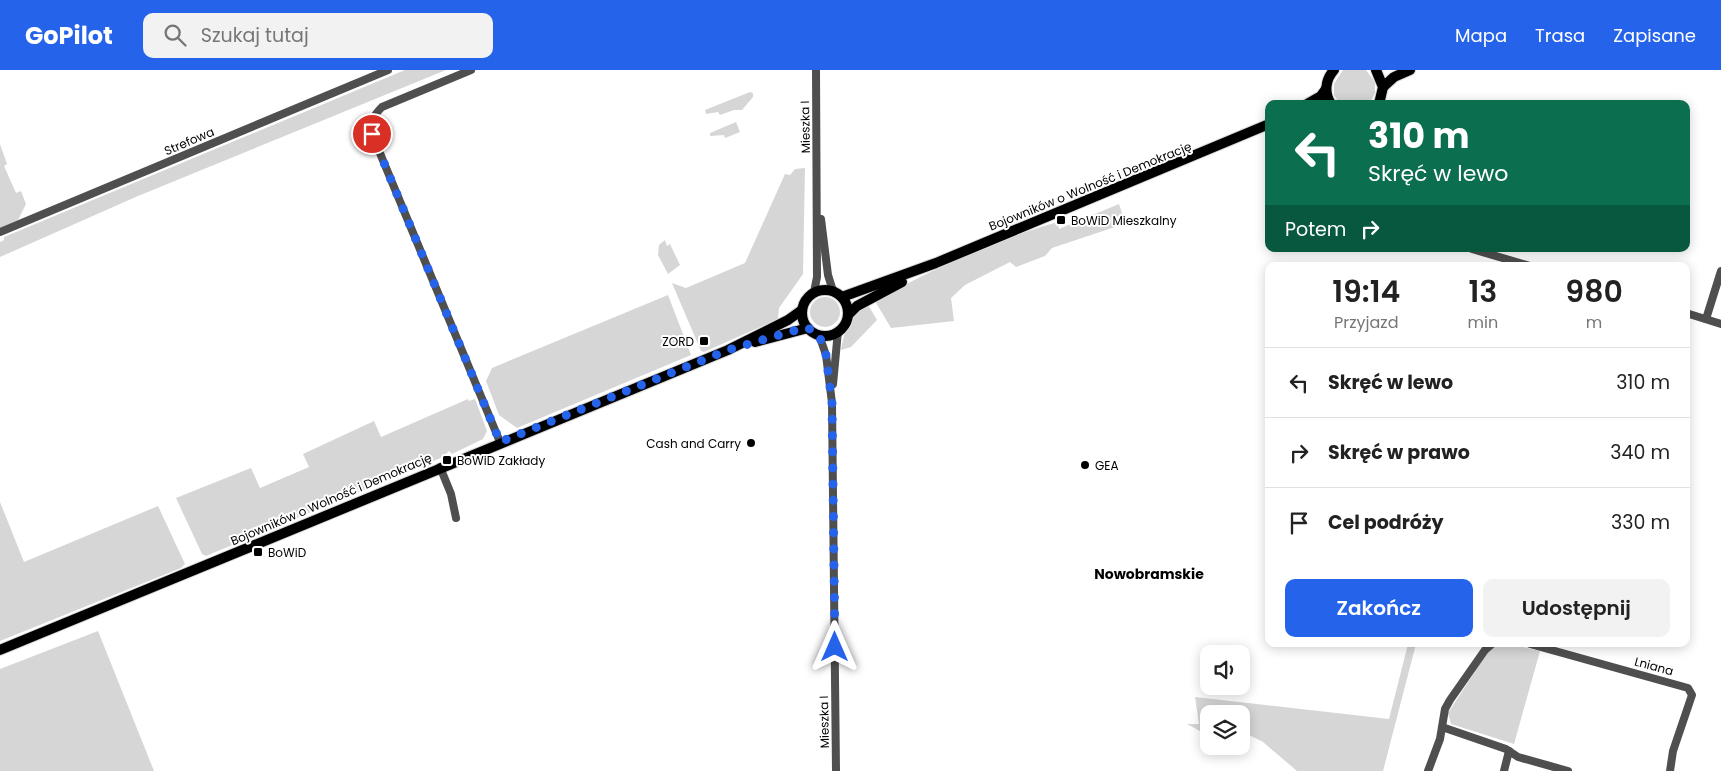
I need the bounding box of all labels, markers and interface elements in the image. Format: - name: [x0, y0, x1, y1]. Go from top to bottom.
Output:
- search box: [143, 13, 493, 58]
- text: GoPilot: [25, 19, 113, 52]
- icon: search: [161, 21, 189, 49]
- text: Szukaj tutaj: [201, 22, 309, 49]
- text: Mapa: [1455, 23, 1507, 48]
- text: Trasa: [1535, 23, 1585, 48]
- text: Zapisane: [1613, 23, 1696, 48]
- street label: Mieszka I: [796, 100, 814, 154]
- text: 310 m: [1368, 111, 1470, 160]
- pin: [351, 113, 393, 155]
- icon: arrive: [358, 120, 386, 148]
- icon: left: [1285, 120, 1350, 185]
- street label: Strefowa: [161, 123, 217, 159]
- street label: Bojowników o Wolność i Demokrację: [986, 137, 1194, 235]
- text: Skręć w lewo: [1368, 158, 1508, 189]
- place label: BoWiD Mieszkalny: [1071, 212, 1177, 229]
- marker: BoWiD Mieszkalny: [1055, 214, 1067, 226]
- icon: right: [1356, 215, 1384, 243]
- text: Potem: [1285, 216, 1346, 243]
- text: 19:14: [1332, 270, 1400, 313]
- text: 13: [1468, 270, 1497, 313]
- text: 980: [1565, 270, 1623, 313]
- text: Przyjazd: [1334, 311, 1398, 334]
- text: min: [1468, 311, 1498, 334]
- text: m: [1586, 311, 1602, 334]
- place label: ZORD: [662, 333, 694, 350]
- marker: ZORD: [698, 335, 710, 347]
- icon: left: [1285, 369, 1313, 397]
- text: Skręć w lewo: [1328, 369, 1453, 396]
- text: 310 m: [1616, 369, 1670, 396]
- place label: Cash and Carry: [646, 435, 741, 452]
- marker: Cash and Carry: [745, 437, 757, 449]
- icon: right: [1285, 439, 1313, 467]
- text: Skręć w prawo: [1328, 439, 1470, 466]
- text: 340 m: [1610, 439, 1670, 466]
- street label: Bojowników o Wolność i Demokrację: [228, 449, 434, 549]
- place label: BoWiD Zakłady: [457, 452, 545, 469]
- marker: BoWiD Zakłady: [441, 454, 453, 466]
- place label: GEA: [1095, 457, 1119, 474]
- marker: GEA: [1079, 459, 1091, 471]
- icon: arrive: [1285, 509, 1313, 537]
- text: Cel podróży: [1328, 509, 1443, 536]
- text: 330 m: [1611, 509, 1670, 536]
- place label: BoWiD: [268, 544, 306, 561]
- marker: BoWiD: [252, 546, 264, 558]
- district label: Nowobramskie: [1094, 564, 1204, 584]
- button: Zakończ: [1285, 579, 1473, 637]
- button: Udostępnij: [1483, 579, 1670, 637]
- position arrow: [808, 620, 860, 672]
- map controls: [1200, 645, 1250, 755]
- button: sound: [1200, 645, 1250, 695]
- street label: Lniana: [1633, 653, 1675, 679]
- street label: Mieszka I: [815, 695, 833, 749]
- button: layers: [1200, 705, 1250, 755]

